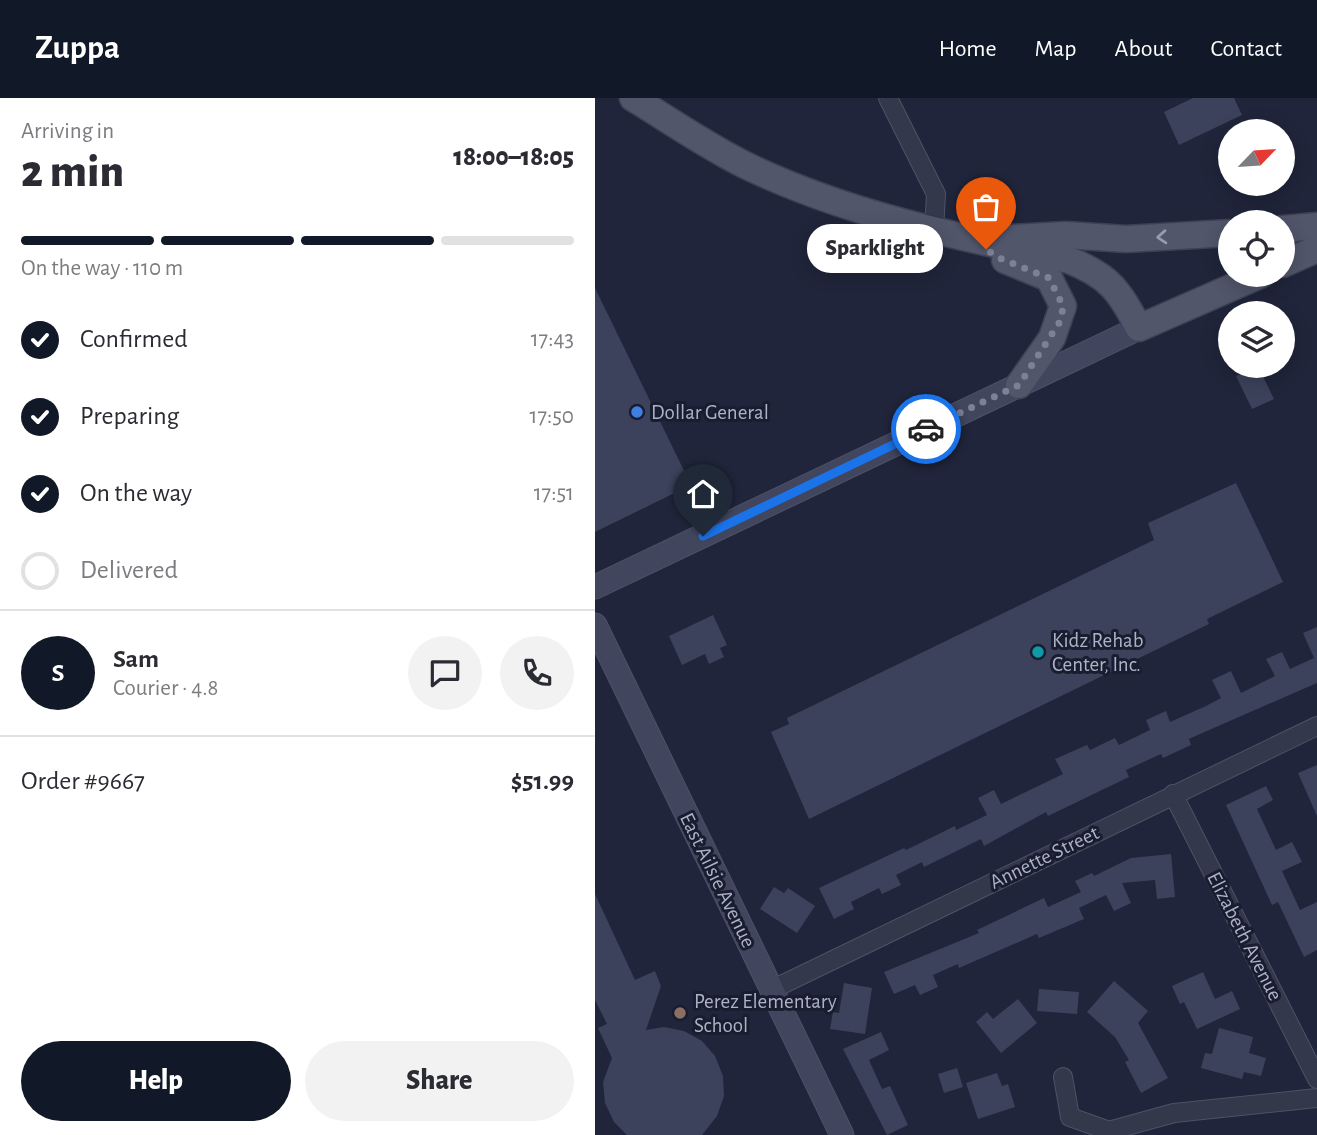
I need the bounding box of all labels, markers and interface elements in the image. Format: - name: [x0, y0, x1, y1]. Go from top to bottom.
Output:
- text: Zuppa: [35, 32, 120, 65]
- text: Home: [939, 37, 997, 61]
- text: Map: [1035, 37, 1077, 61]
- text: About: [1115, 37, 1172, 61]
- text: Contact: [1210, 37, 1282, 61]
- north arrow: [1218, 119, 1295, 196]
- map controls: [1218, 119, 1295, 378]
- text: Arriving in: [21, 120, 114, 143]
- text: 18:00–18:05: [453, 144, 574, 170]
- text: 2 min: [21, 149, 124, 195]
- pin: [956, 177, 1016, 249]
- icon: bag: [967, 188, 1005, 226]
- button: locate: [1218, 210, 1295, 287]
- callout: Sparklight: [807, 225, 944, 274]
- one-way arrow: [1156, 229, 1167, 244]
- text: Sparklight: [825, 237, 925, 260]
- text: On the way · 110 m: [21, 257, 183, 280]
- button: layers: [1218, 301, 1295, 378]
- icon: check: [21, 321, 59, 359]
- text: Confirmed: [80, 326, 188, 352]
- text: 17:43: [531, 328, 574, 351]
- courier: [891, 394, 961, 464]
- icon: check: [21, 398, 59, 436]
- place label: Dollar General: [651, 402, 769, 423]
- text: Preparing: [80, 403, 179, 429]
- marker: Dollar General: [629, 404, 645, 420]
- text: 17:50: [529, 405, 574, 428]
- icon: car: [907, 410, 945, 448]
- pin: [673, 464, 733, 536]
- icon: check: [21, 475, 59, 513]
- icon: home: [684, 475, 722, 513]
- text: On the way: [80, 480, 192, 506]
- text: 17:51: [534, 482, 574, 505]
- text: Delivered: [80, 557, 178, 583]
- place label: Kidz Rehab Center, Inc.: [1052, 630, 1144, 675]
- button: chat: [408, 636, 482, 710]
- button: phone: [500, 636, 574, 710]
- marker: Kidz Rehab Center, Inc.: [1030, 644, 1046, 660]
- text: Sam: [113, 646, 159, 672]
- text: S: [52, 660, 64, 686]
- text: Courier · 4.8: [113, 677, 218, 700]
- text: Order #9667: [21, 768, 145, 794]
- text: $51.99: [511, 768, 574, 794]
- street label: East Ailsie Avenue: [676, 810, 759, 951]
- street label: Annette Street: [986, 822, 1102, 893]
- street label: Elizabeth Avenue: [1203, 868, 1286, 1004]
- place label: Perez Elementary School: [694, 991, 837, 1036]
- marker: Perez Elementary School: [672, 1005, 688, 1021]
- button: Help: [21, 1041, 291, 1121]
- button: Share: [305, 1041, 574, 1121]

